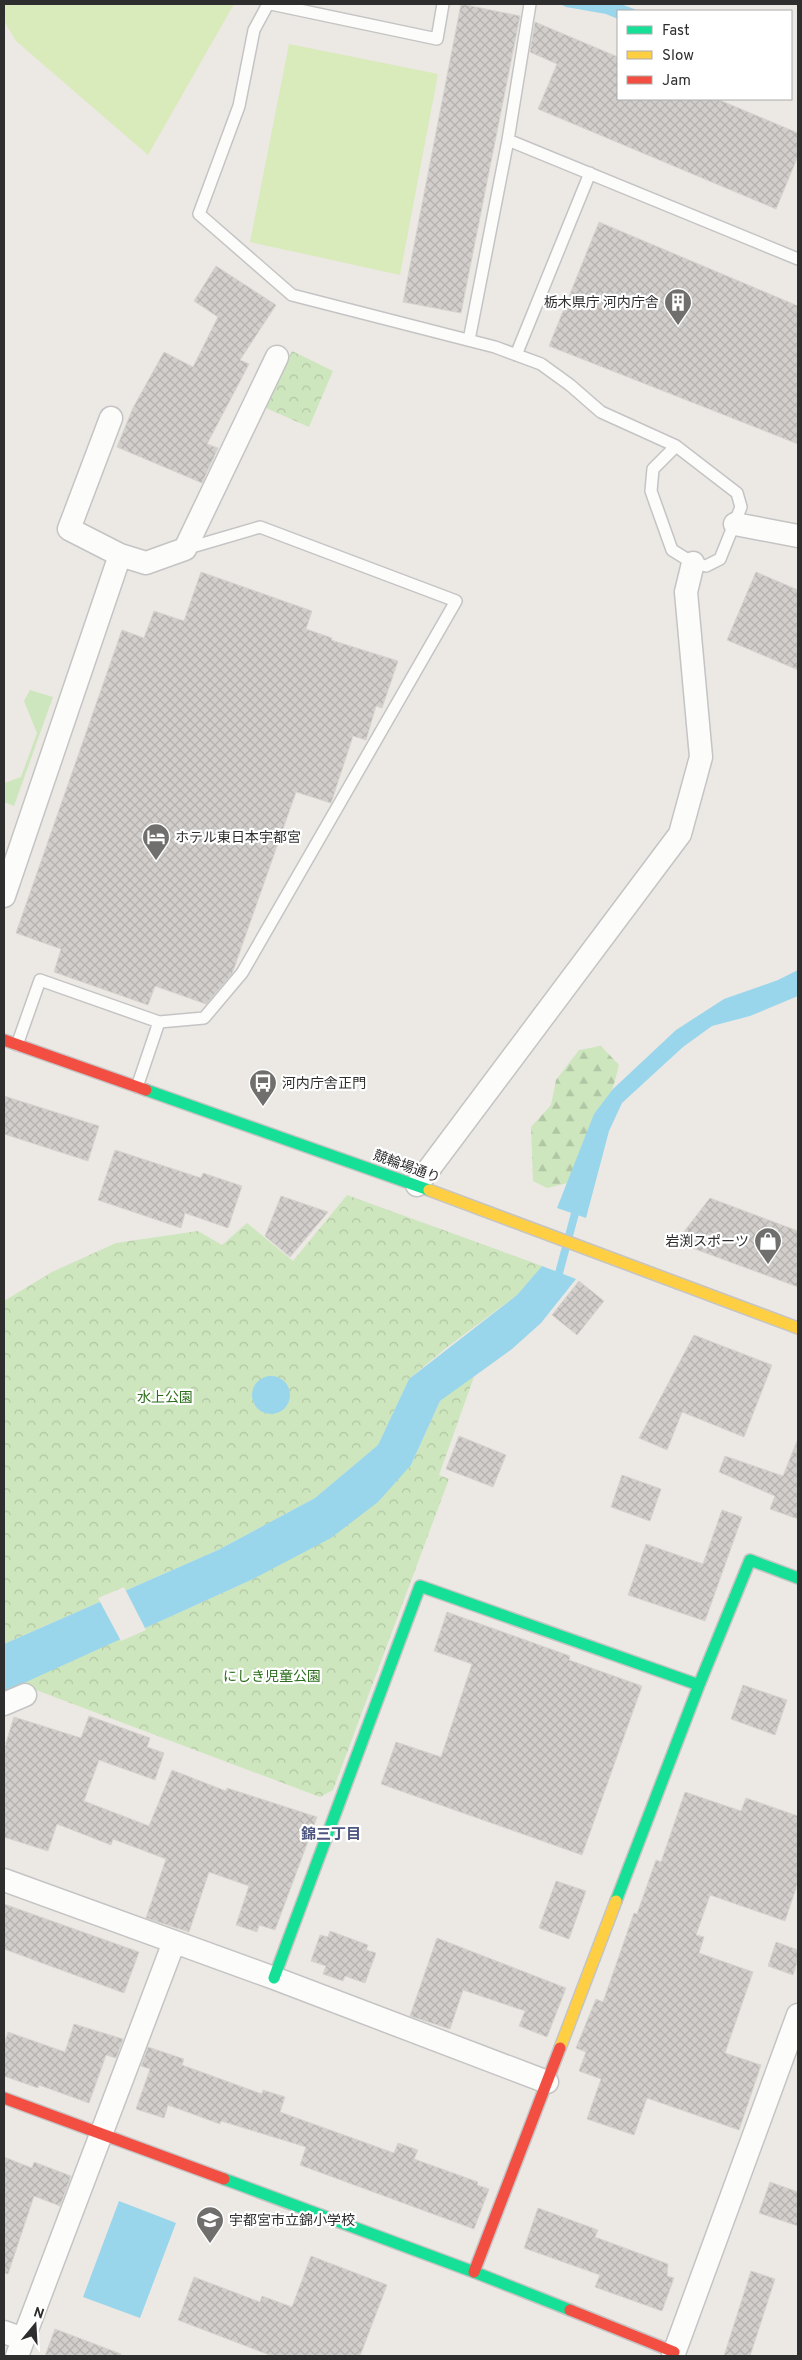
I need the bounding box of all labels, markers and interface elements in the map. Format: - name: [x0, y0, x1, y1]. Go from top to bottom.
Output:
- legend: [617, 10, 792, 100]
- text: Fast: [662, 22, 690, 41]
- text: Slow: [662, 47, 694, 66]
- text: Jam: [662, 72, 691, 91]
- building icon: 栃木県庁 河内庁舎: [663, 287, 693, 326]
- place label: 栃木県庁 河内庁舎: [544, 295, 659, 312]
- hotel icon: ホテル東日本宇都宮: [141, 822, 171, 861]
- place label: ホテル東日本宇都宮: [175, 830, 301, 847]
- bus stop icon: 河内庁舎正門: [248, 1068, 278, 1107]
- place label: 河内庁舎正門: [282, 1076, 366, 1093]
- street label: 競輪場通り: [371, 1147, 443, 1187]
- shop icon: 岩渕スポーツ: [753, 1226, 783, 1265]
- place label: 岩渕スポーツ: [665, 1234, 749, 1251]
- park label: 水上公園: [137, 1390, 193, 1407]
- park label: にしき児童公園: [223, 1669, 321, 1686]
- district label: 錦三丁目: [301, 1826, 361, 1845]
- school or university icon: 宇都宮市立錦小学校: [195, 2205, 225, 2244]
- place label: 宇都宮市立錦小学校: [229, 2212, 355, 2230]
- north arrow: [10, 2300, 60, 2350]
- text: N: [31, 2304, 46, 2324]

